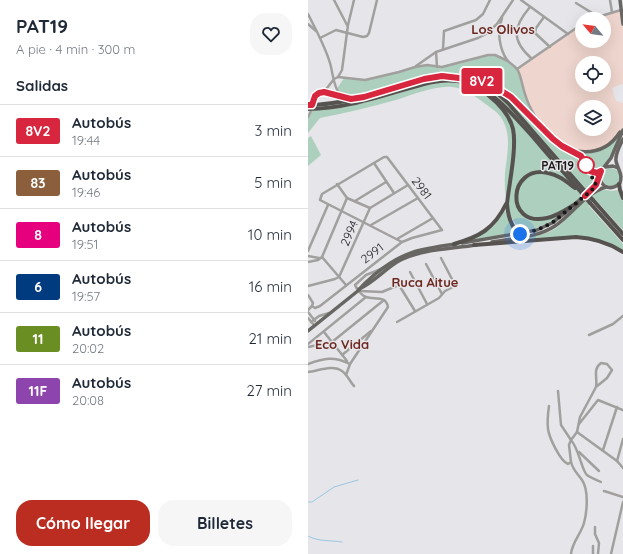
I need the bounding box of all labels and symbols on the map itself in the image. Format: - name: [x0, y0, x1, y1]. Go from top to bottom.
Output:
- north arrow: [575, 12, 611, 48]
- district label: Los Olivos: [471, 21, 535, 37]
- line badge: 8V2: [459, 68, 505, 94]
- marker: PAT19: [577, 156, 595, 174]
- place label: PAT19: [541, 158, 574, 173]
- street label: 2981: [409, 174, 435, 202]
- street label: 2994: [337, 218, 361, 248]
- your location: [510, 224, 530, 244]
- street label: 2991: [358, 240, 386, 266]
- district label: Ruca Aitue: [392, 274, 459, 290]
- district label: Eco Vida: [315, 336, 369, 352]

